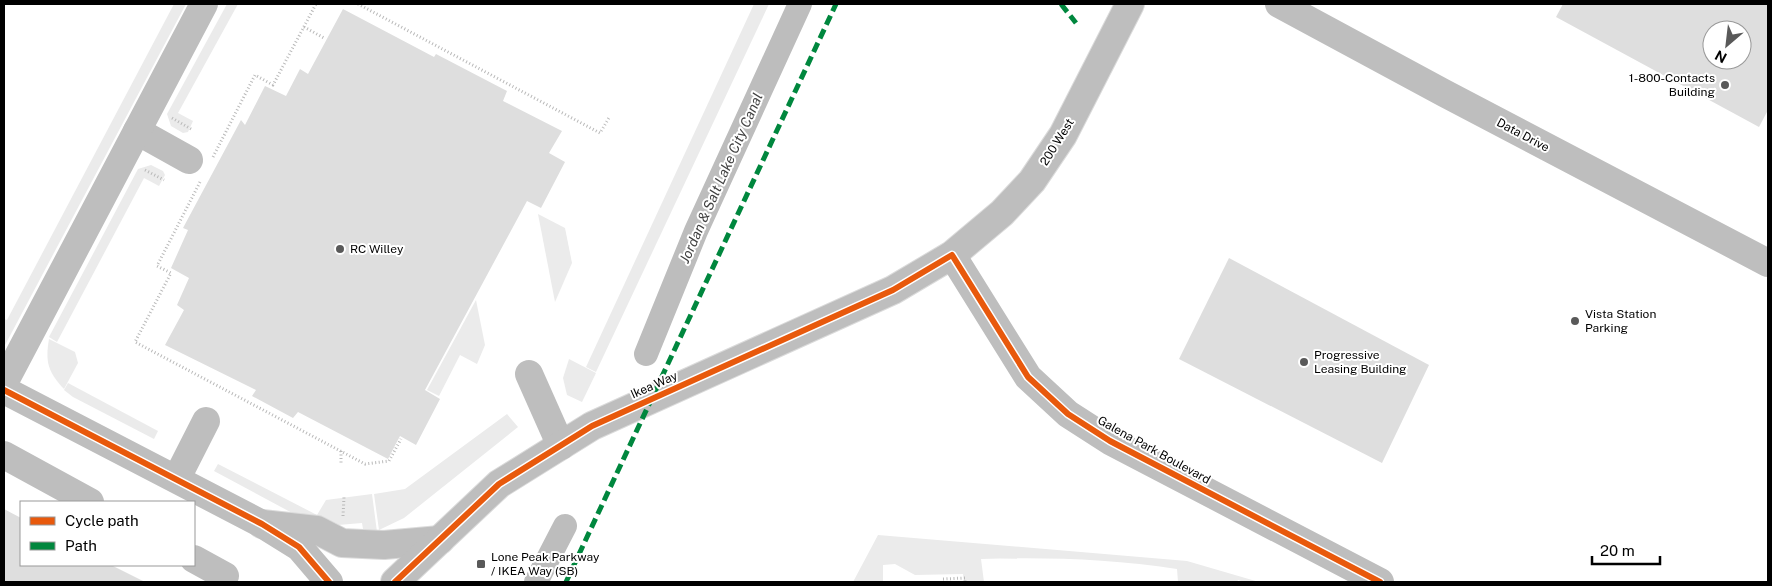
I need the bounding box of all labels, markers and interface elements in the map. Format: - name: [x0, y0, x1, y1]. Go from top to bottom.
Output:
- north arrow: [1702, 20, 1752, 70]
- text: N: [1712, 47, 1729, 66]
- place label: 1-800-Contacts Building: [1629, 71, 1715, 99]
- marker: 1-800-Contacts Building: [1719, 79, 1731, 91]
- water label: Jordan & Salt Lake City Canal: [676, 91, 766, 265]
- street label: Data Drive: [1494, 115, 1552, 155]
- street label: 200 West: [1037, 116, 1077, 168]
- place label: RC Willey: [350, 242, 404, 256]
- marker: RC Willey: [334, 243, 346, 255]
- place label: Vista Station Parking: [1585, 307, 1656, 335]
- marker: Vista Station Parking: [1569, 315, 1581, 327]
- place label: Progressive Leasing Building: [1314, 348, 1407, 376]
- marker: Progressive Leasing Building: [1298, 356, 1310, 368]
- street label: Ikea Way: [628, 368, 680, 401]
- street label: Galena Park Boulevard: [1095, 413, 1213, 487]
- legend: [20, 501, 195, 566]
- text: Cycle path: [65, 512, 139, 529]
- scale bar: [1592, 534, 1660, 566]
- text: Path: [65, 537, 97, 554]
- text: 20 m: [1600, 542, 1635, 559]
- place label: Lone Peak Parkway / IKEA Way (SB): [491, 550, 600, 578]
- marker: Lone Peak Parkway / IKEA Way (SB): [475, 558, 487, 570]

